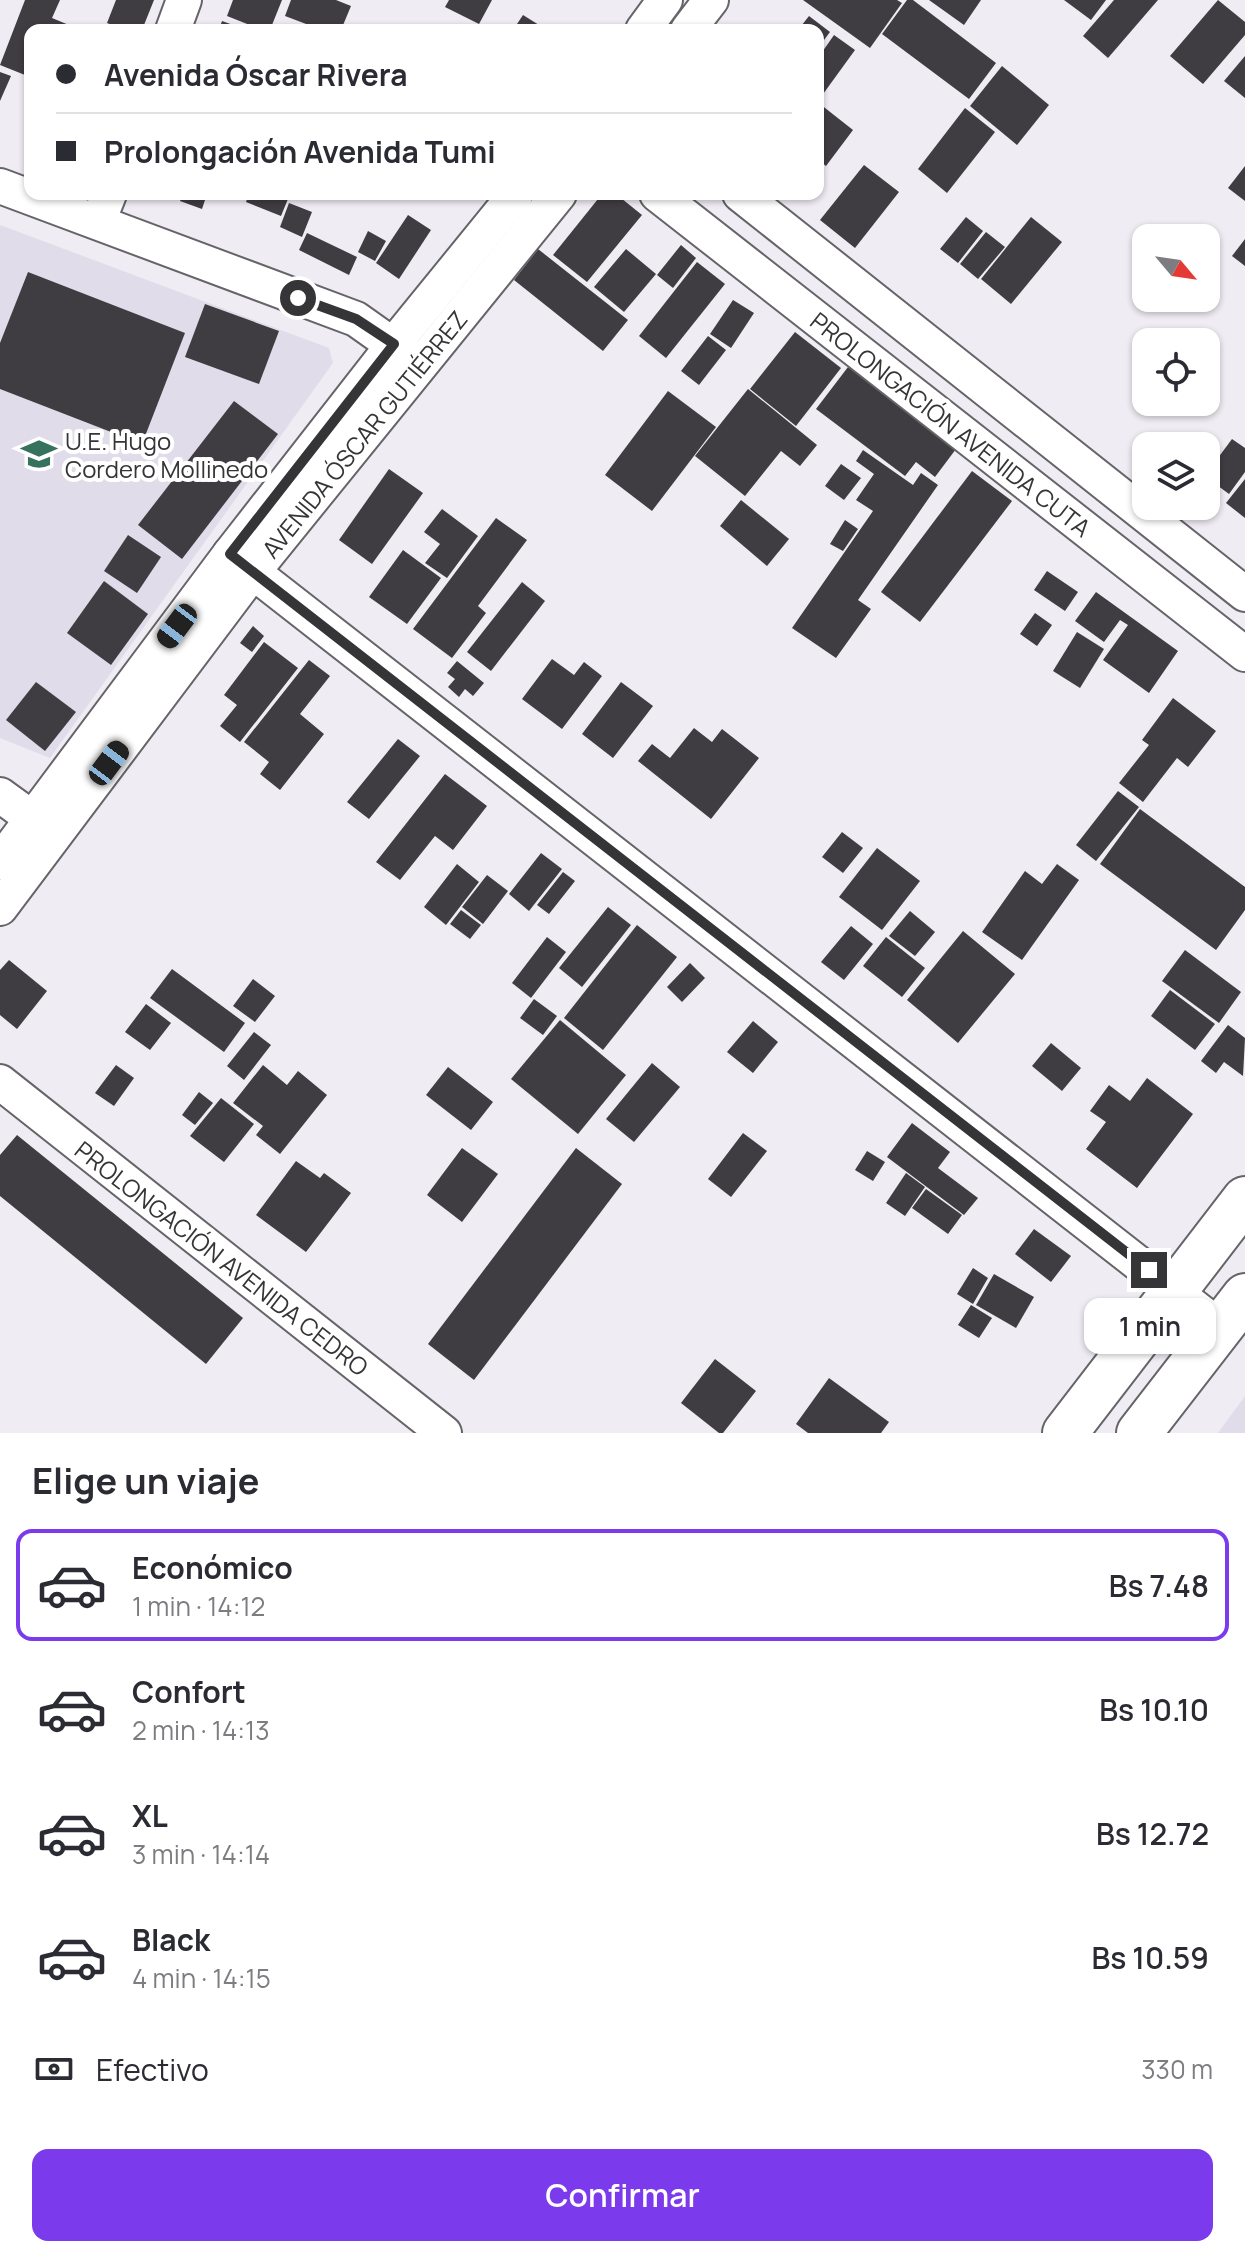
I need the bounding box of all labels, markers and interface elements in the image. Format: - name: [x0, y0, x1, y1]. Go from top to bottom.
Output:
- text: Avenida Óscar Rivera: [104, 54, 408, 95]
- text: Prolongación Avenida Tumi: [104, 131, 496, 172]
- north arrow: [1132, 224, 1220, 312]
- map controls: [1132, 224, 1220, 520]
- route start: [280, 280, 316, 316]
- street label: AVENIDA ÓSCAR GUTIÉRREZ: [254, 303, 474, 565]
- street label: PROLONGACIÓN AVENIDA CUTA: [804, 304, 1098, 544]
- button: locate: [1132, 328, 1220, 416]
- place label: U.E. Hugo Cordero Mollinedo: [65, 424, 268, 485]
- button: layers: [1132, 432, 1220, 520]
- school or university icon: U.E. Hugo Cordero Mollinedo: [20, 435, 58, 473]
- car: [153, 600, 201, 652]
- car: [85, 737, 133, 789]
- street label: PROLONGACIÓN AVENIDA CEDRO: [68, 1133, 376, 1383]
- route end: [1131, 1252, 1167, 1288]
- callout: 1 min: [1083, 1298, 1215, 1354]
- text: 1 min: [1119, 1308, 1181, 1344]
- text: Elige un viaje: [32, 1456, 259, 1505]
- text: Económico: [132, 1547, 293, 1588]
- icon: car: [36, 1549, 108, 1621]
- text: Bs 7.48: [1109, 1565, 1209, 1606]
- text: 1 min · 14:12: [132, 1588, 265, 1624]
- text: Confort: [132, 1671, 246, 1712]
- icon: car: [36, 1673, 108, 1745]
- text: Bs 10.10: [1099, 1689, 1209, 1730]
- text: 2 min · 14:13: [132, 1712, 270, 1748]
- text: XL: [132, 1795, 168, 1836]
- icon: car: [36, 1797, 108, 1869]
- text: Bs 12.72: [1096, 1813, 1209, 1854]
- text: 3 min · 14:14: [132, 1836, 270, 1872]
- text: Black: [132, 1919, 210, 1960]
- icon: car: [36, 1921, 108, 1993]
- text: Bs 10.59: [1092, 1937, 1209, 1978]
- text: 4 min · 14:15: [132, 1960, 271, 1996]
- icon: cash: [32, 2047, 76, 2091]
- text: Efectivo: [96, 2049, 209, 2090]
- text: 330 m: [1141, 2051, 1213, 2087]
- button: Confirmar: [32, 2149, 1213, 2241]

